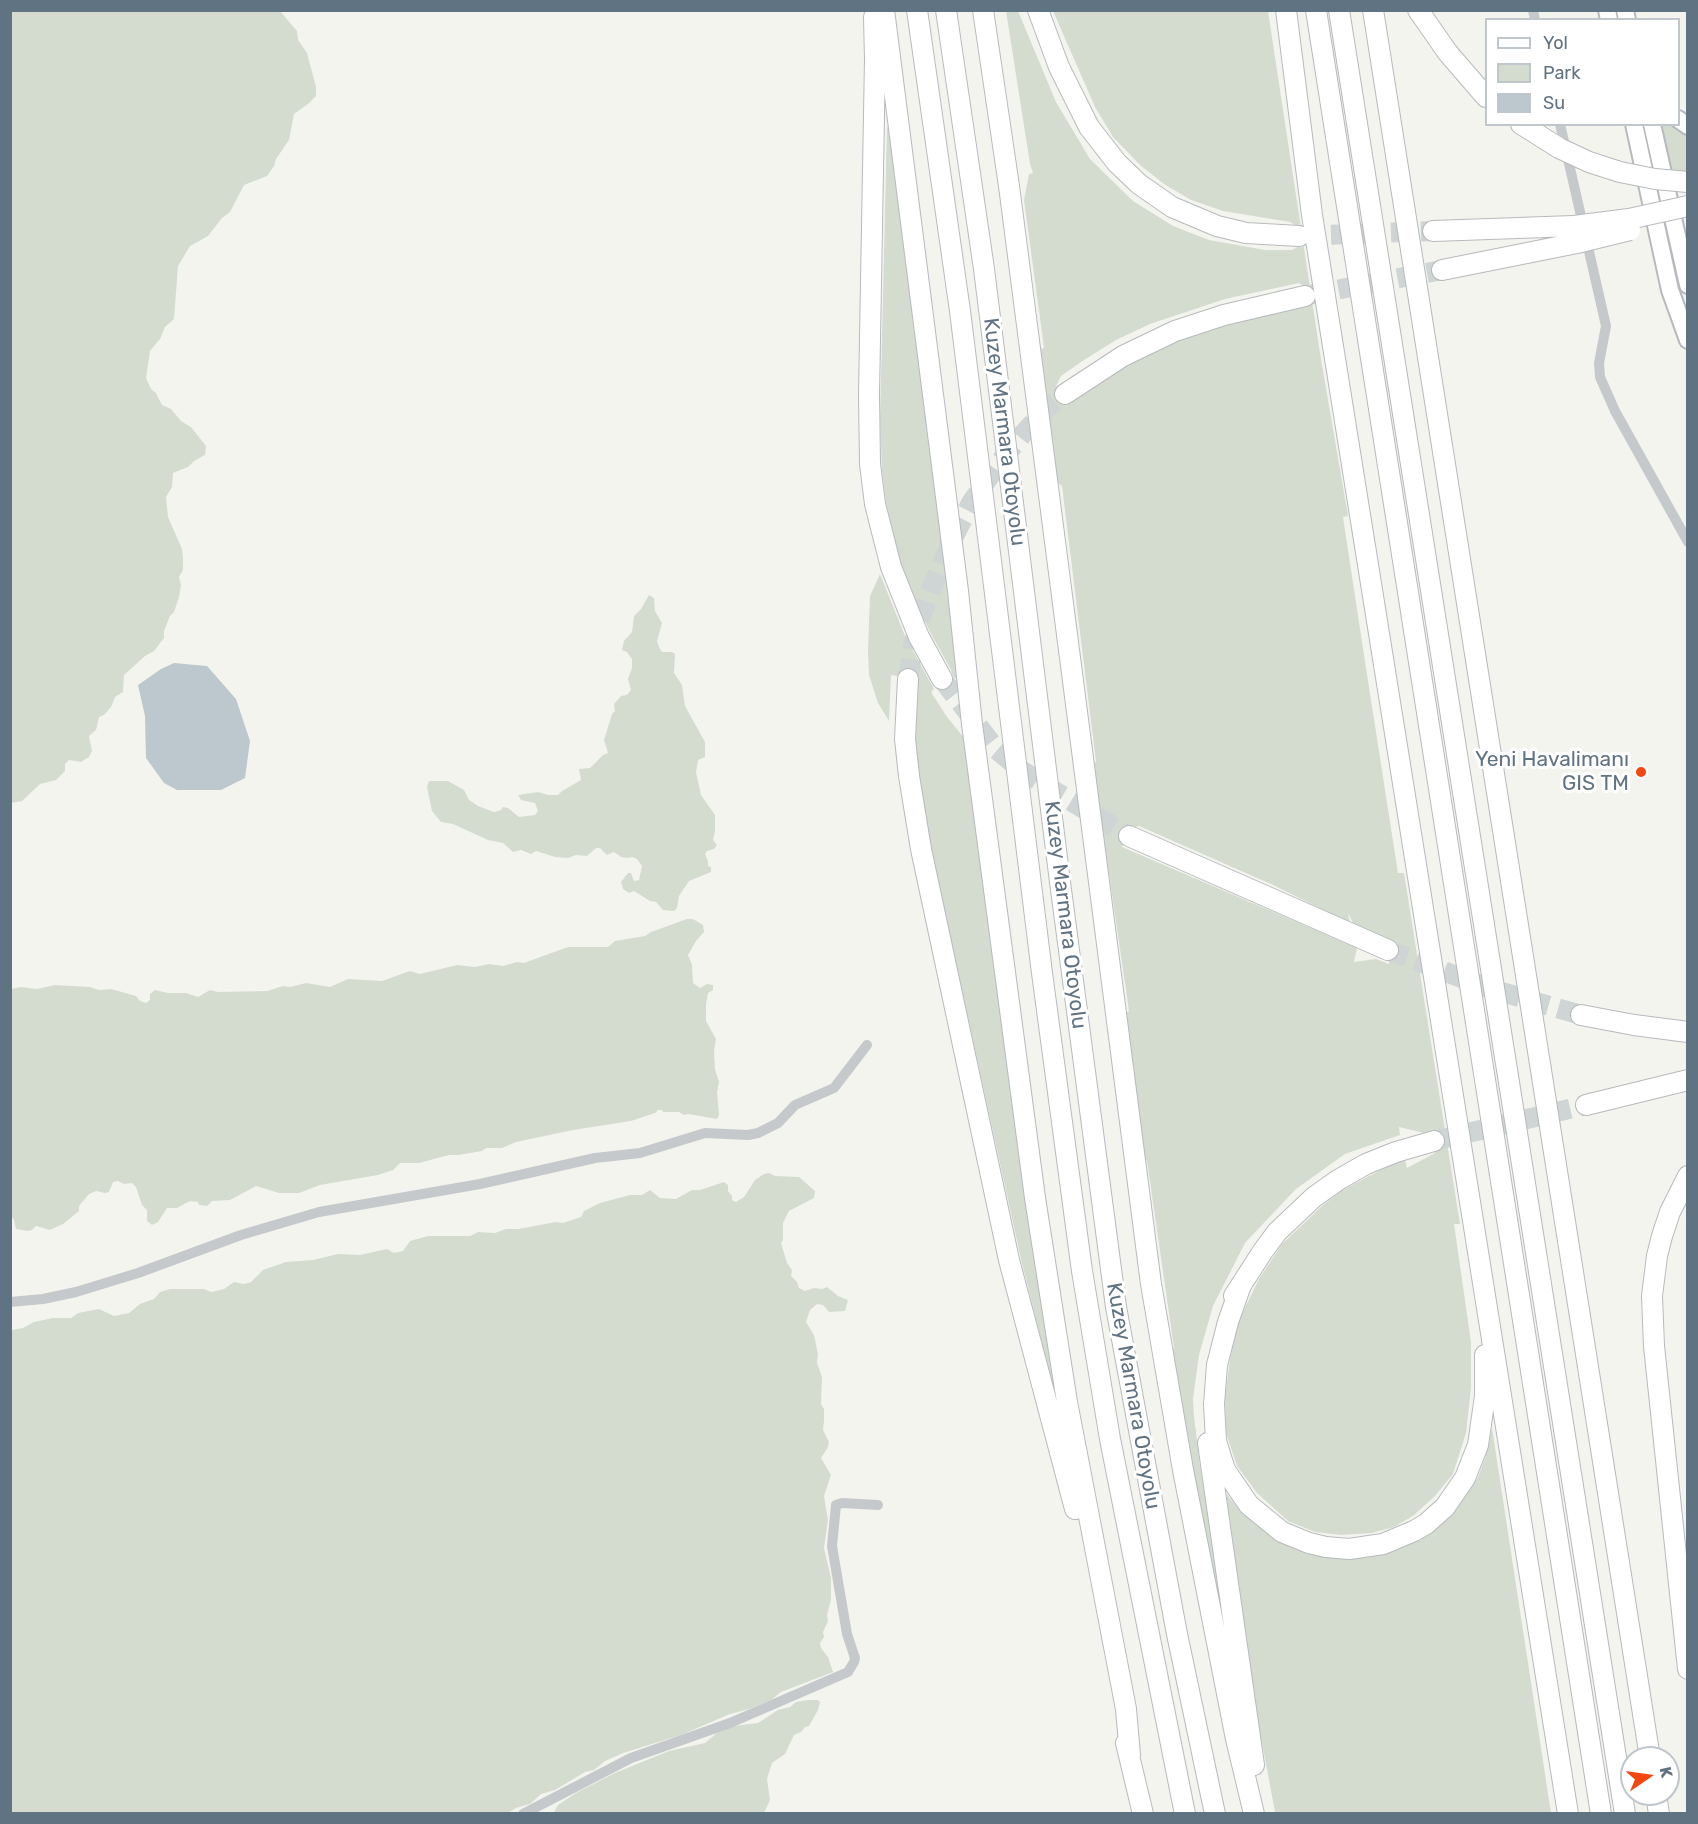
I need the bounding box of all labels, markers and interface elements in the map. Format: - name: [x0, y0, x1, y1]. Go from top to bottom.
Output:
- legend: [1485, 18, 1680, 126]
- text: Yol: [1543, 32, 1568, 54]
- text: Park: [1543, 62, 1580, 84]
- text: Su: [1543, 92, 1565, 114]
- street label: Kuzey Marmara Otoyolu: [978, 317, 1030, 547]
- place label: Yeni Havalimanı GIS TM: [1475, 747, 1629, 797]
- marker: Yeni Havalimanı GIS TM: [1634, 765, 1648, 779]
- street label: Kuzey Marmara Otoyolu: [1039, 800, 1091, 1030]
- street label: Kuzey Marmara Otoyolu: [1101, 1281, 1165, 1511]
- north arrow: [1620, 1746, 1680, 1806]
- text: K: [1656, 1765, 1677, 1780]

